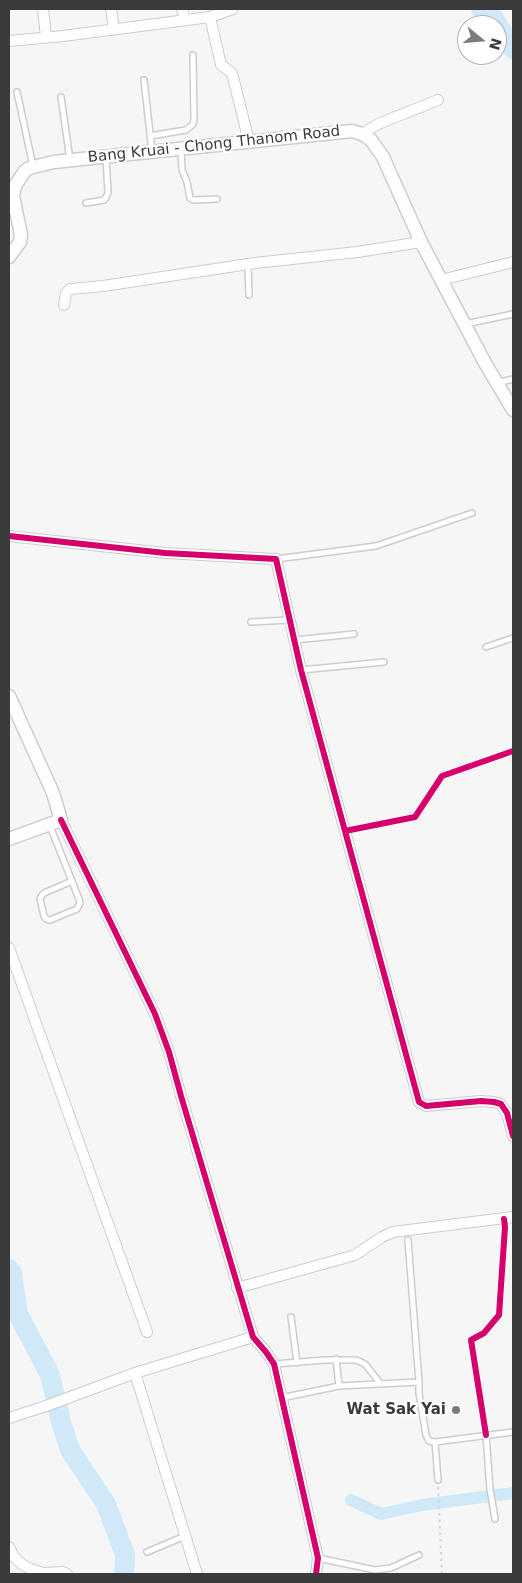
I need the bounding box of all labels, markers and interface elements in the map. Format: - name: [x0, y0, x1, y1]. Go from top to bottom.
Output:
- north arrow: [457, 15, 507, 65]
- text: N: [486, 36, 505, 52]
- street label: Bang Kruai - Chong Thanom Road: [87, 123, 341, 167]
- place label: Wat Sak Yai: [347, 1401, 446, 1419]
- marker: Wat Sak Yai: [450, 1404, 462, 1416]

